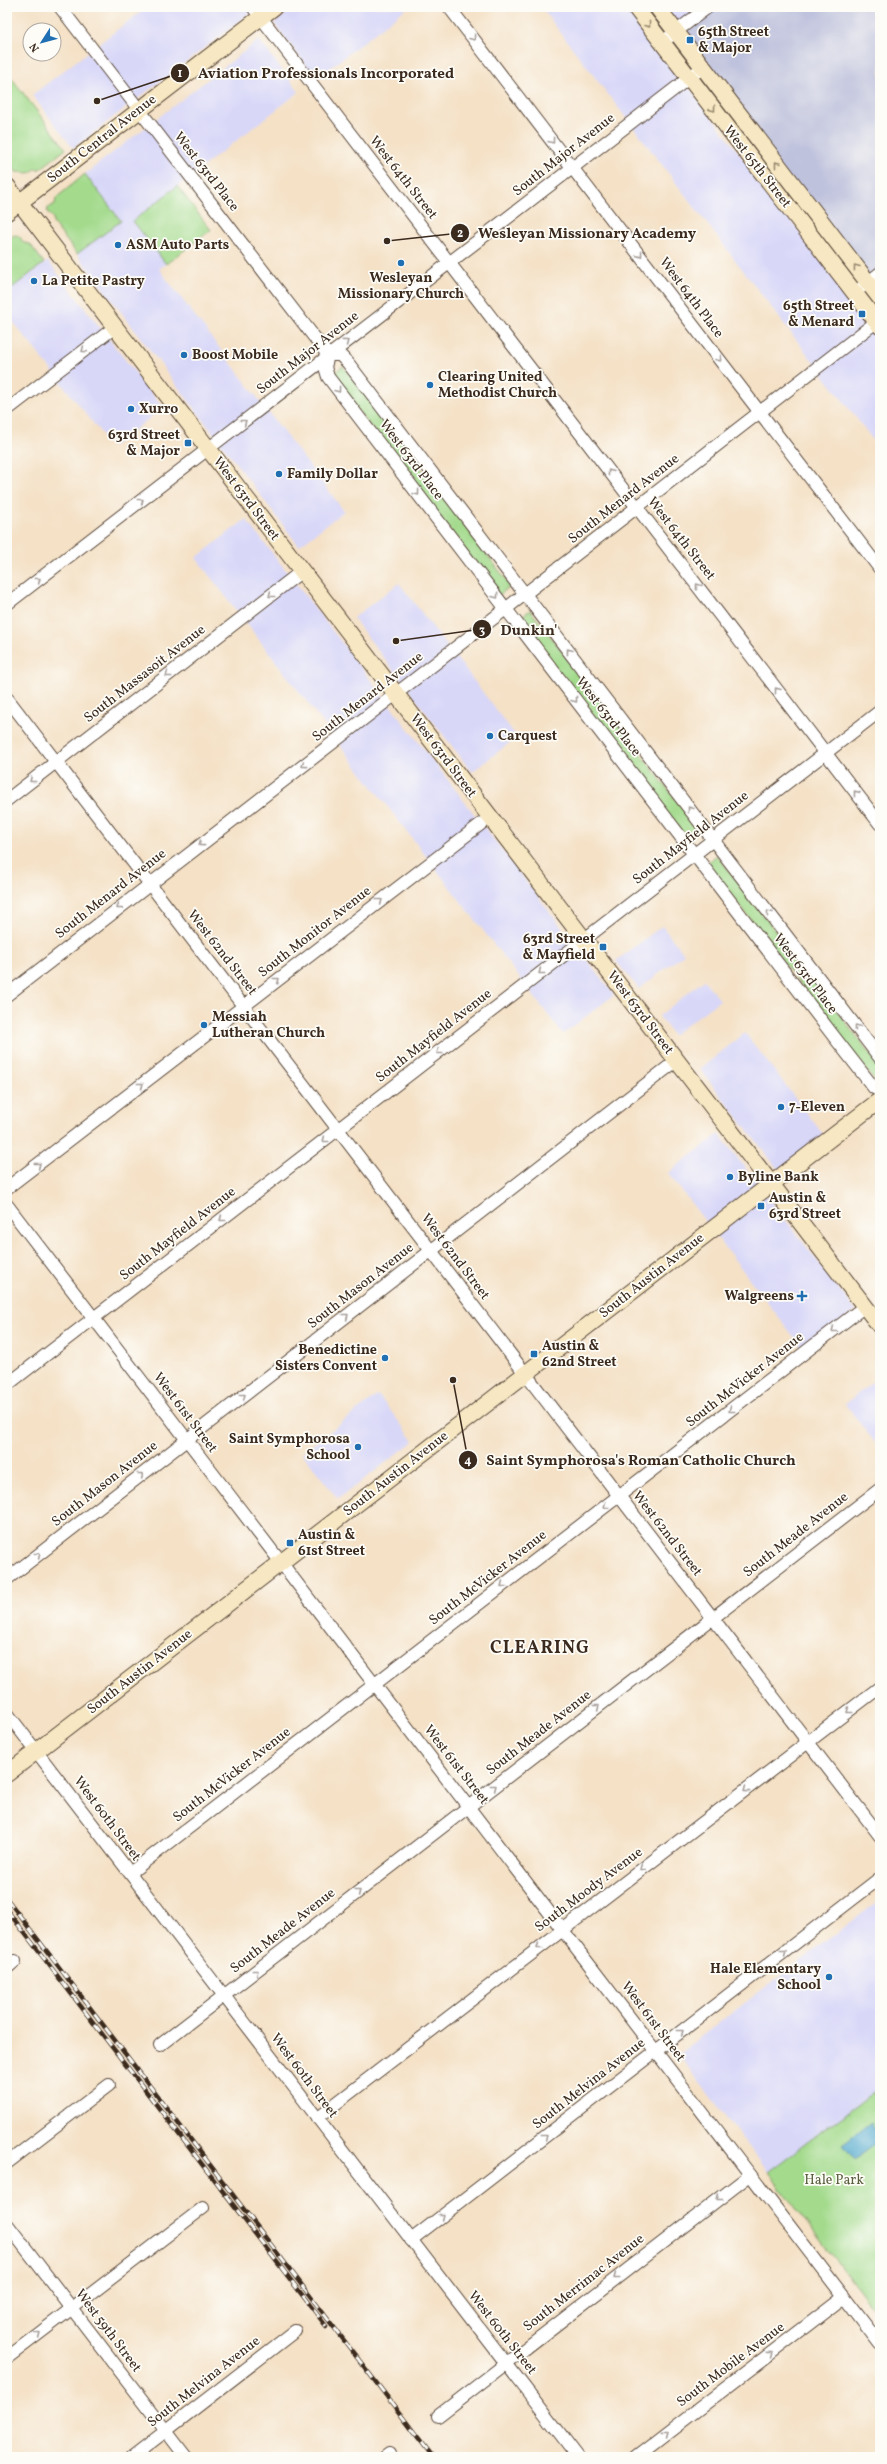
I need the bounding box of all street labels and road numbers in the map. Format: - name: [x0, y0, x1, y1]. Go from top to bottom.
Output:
- street label: South Central Avenue: [43, 90, 161, 188]
- street label: South Major Avenue: [509, 109, 619, 201]
- street label: West 65th Street: [719, 122, 795, 212]
- street label: West 63rd Place: [169, 128, 243, 216]
- street label: West 64th Street: [364, 132, 442, 224]
- street label: West 64th Place: [654, 254, 728, 343]
- street label: South Major Avenue: [253, 307, 363, 399]
- street label: West 63rd Place: [374, 416, 448, 504]
- street label: South Menard Avenue: [564, 449, 684, 548]
- street label: West 63rd Street: [208, 453, 284, 545]
- street label: West 64th Street: [642, 493, 720, 585]
- street label: South Massasoit Avenue: [80, 620, 210, 727]
- street label: South Menard Avenue: [308, 647, 428, 746]
- street label: West 63rd Place: [571, 673, 645, 761]
- street label: West 63rd Street: [405, 710, 481, 802]
- street label: South Mayfield Avenue: [629, 786, 753, 889]
- street label: South Menard Avenue: [51, 844, 171, 943]
- street label: South Monitor Avenue: [255, 882, 376, 982]
- street label: West 62nd Street: [183, 906, 261, 1000]
- street label: West 63rd Place: [768, 930, 842, 1018]
- street label: West 63rd Street: [602, 967, 678, 1059]
- street label: South Mayfield Avenue: [372, 984, 496, 1087]
- street label: South Mayfield Avenue: [116, 1182, 240, 1285]
- street label: West 62nd Street: [416, 1210, 494, 1304]
- street label: South Austin Avenue: [595, 1229, 709, 1323]
- street label: South Mason Avenue: [304, 1238, 418, 1333]
- street label: South McVicker Avenue: [682, 1328, 808, 1432]
- street label: West 61st Street: [148, 1369, 222, 1457]
- street label: South Austin Avenue: [339, 1427, 453, 1521]
- street label: South Mason Avenue: [48, 1436, 162, 1531]
- street label: West 62nd Street: [628, 1487, 706, 1581]
- street label: South Meade Avenue: [739, 1488, 853, 1582]
- street label: South McVicker Avenue: [425, 1526, 551, 1630]
- street label: South Austin Avenue: [83, 1625, 197, 1719]
- street label: South Meade Avenue: [482, 1686, 596, 1780]
- street label: West 61st Street: [419, 1721, 493, 1809]
- street label: South McVicker Avenue: [169, 1723, 295, 1827]
- street label: West 60th Street: [69, 1773, 145, 1865]
- street label: South Moody Avenue: [531, 1843, 647, 1937]
- street label: South Meade Avenue: [226, 1884, 340, 1978]
- street label: West 61st Street: [616, 1978, 690, 2066]
- street label: West 60th Street: [266, 2030, 342, 2122]
- street label: South Melvina Avenue: [529, 2034, 650, 2134]
- street label: South Merrimac Avenue: [520, 2230, 649, 2336]
- street label: West 59th Street: [70, 2285, 146, 2377]
- street label: West 60th Street: [463, 2287, 541, 2379]
- street label: South Mobile Avenue: [673, 2318, 789, 2412]
- street label: South Melvina Avenue: [144, 2332, 265, 2432]

